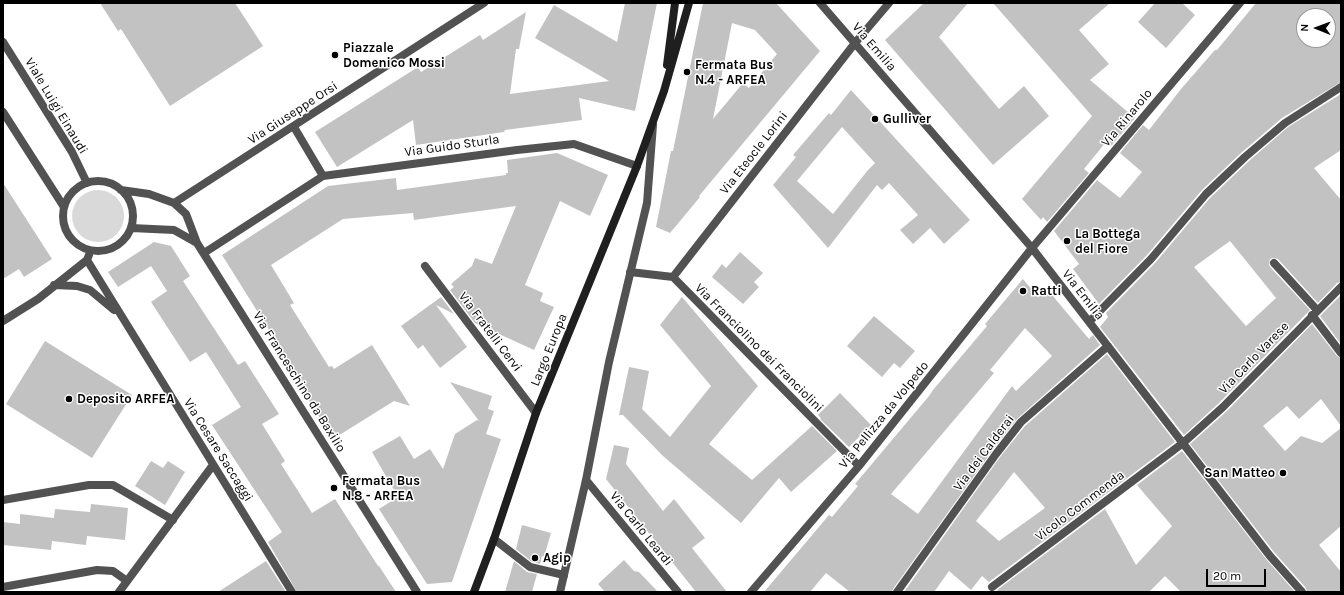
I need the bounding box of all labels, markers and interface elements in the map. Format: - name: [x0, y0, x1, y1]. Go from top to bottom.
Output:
- north arrow: [1296, 8, 1336, 48]
- street label: Via Emilia: [849, 19, 899, 75]
- text: N: [1298, 24, 1311, 32]
- place label: Piazzale Domenico Mossi: [343, 40, 445, 71]
- marker: Piazzale Domenico Mossi: [330, 50, 340, 60]
- street label: Viale Luigi Einaudi: [21, 55, 91, 157]
- place label: Fermata Bus N.4 - ARFEA: [695, 57, 773, 88]
- marker: Fermata Bus N.4 - ARFEA: [682, 67, 692, 77]
- street label: Via Giuseppe Orsi: [245, 78, 341, 148]
- street label: Via Rinarolo: [1098, 86, 1156, 150]
- street label: Via Eteocle Lorini: [717, 108, 791, 198]
- place label: Gulliver: [883, 111, 931, 127]
- marker: Gulliver: [870, 114, 880, 124]
- street label: Via Guido Sturla: [404, 132, 500, 160]
- place label: La Bottega del Fiore: [1075, 226, 1140, 257]
- marker: La Bottega del Fiore: [1062, 236, 1072, 246]
- street label: Via Emilia: [1059, 267, 1107, 323]
- street label: Via Franciolino dei Franciolini: [691, 280, 827, 416]
- place label: Ratti: [1031, 283, 1061, 299]
- marker: Ratti: [1018, 286, 1028, 296]
- street label: Via Fratelli Cervi: [455, 289, 525, 375]
- street label: Via Franceschino da Baxilio: [249, 309, 349, 455]
- street label: Largo Europa: [527, 311, 571, 389]
- street label: Via Carlo Varese: [1216, 319, 1292, 397]
- street label: Via Pellizza da Volpedo: [836, 358, 932, 472]
- place label: Deposito ARFEA: [77, 391, 174, 407]
- marker: Deposito ARFEA: [64, 394, 74, 404]
- street label: Via Cesare Saccaggi: [180, 396, 256, 504]
- street label: Via dei Calderai: [950, 412, 1018, 494]
- place label: San Matteo: [1204, 465, 1275, 481]
- street label: Vicolo Commenda: [1032, 467, 1128, 545]
- marker: San Matteo: [1278, 468, 1288, 478]
- place label: Fermata Bus N.8 - ARFEA: [342, 473, 420, 504]
- marker: Fermata Bus N.8 - ARFEA: [329, 483, 339, 493]
- street label: Via Carlo Leardi: [606, 489, 676, 569]
- place label: Agip: [543, 550, 571, 566]
- marker: Agip: [530, 553, 540, 563]
- scale bar: [1208, 561, 1268, 587]
- text: 20 m: [1213, 569, 1241, 583]

